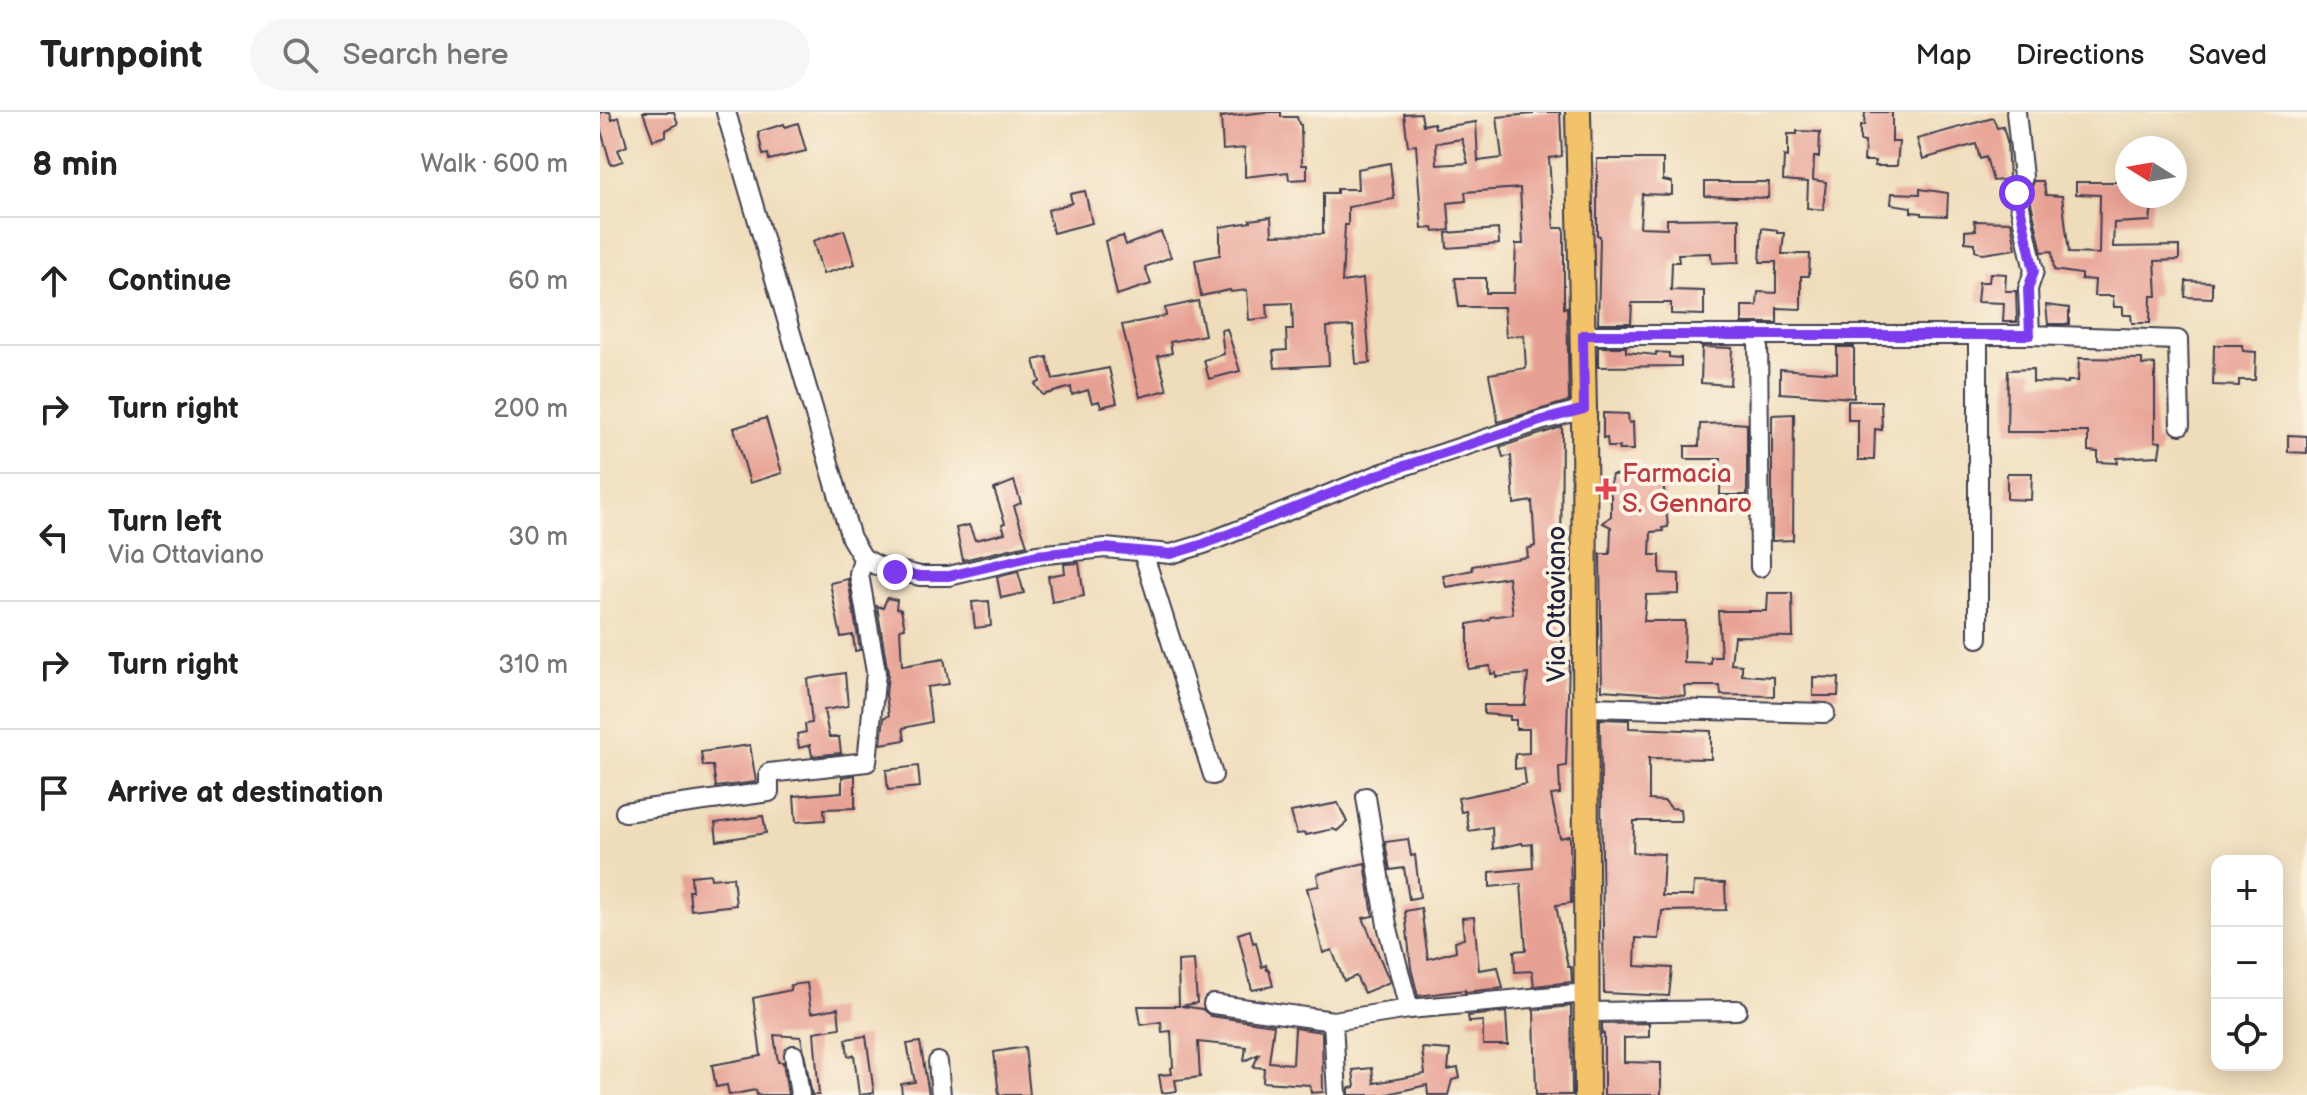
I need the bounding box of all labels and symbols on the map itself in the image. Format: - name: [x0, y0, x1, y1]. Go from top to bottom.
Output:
- north arrow: [2115, 136, 2187, 208]
- route start: [1999, 175, 2035, 211]
- place label: Farmacia S. Gennaro: [1622, 459, 1752, 520]
- marker: Farmacia S. Gennaro: [1597, 480, 1615, 498]
- street label: Via Ottaviano: [1542, 526, 1573, 682]
- route end: [877, 554, 913, 590]

